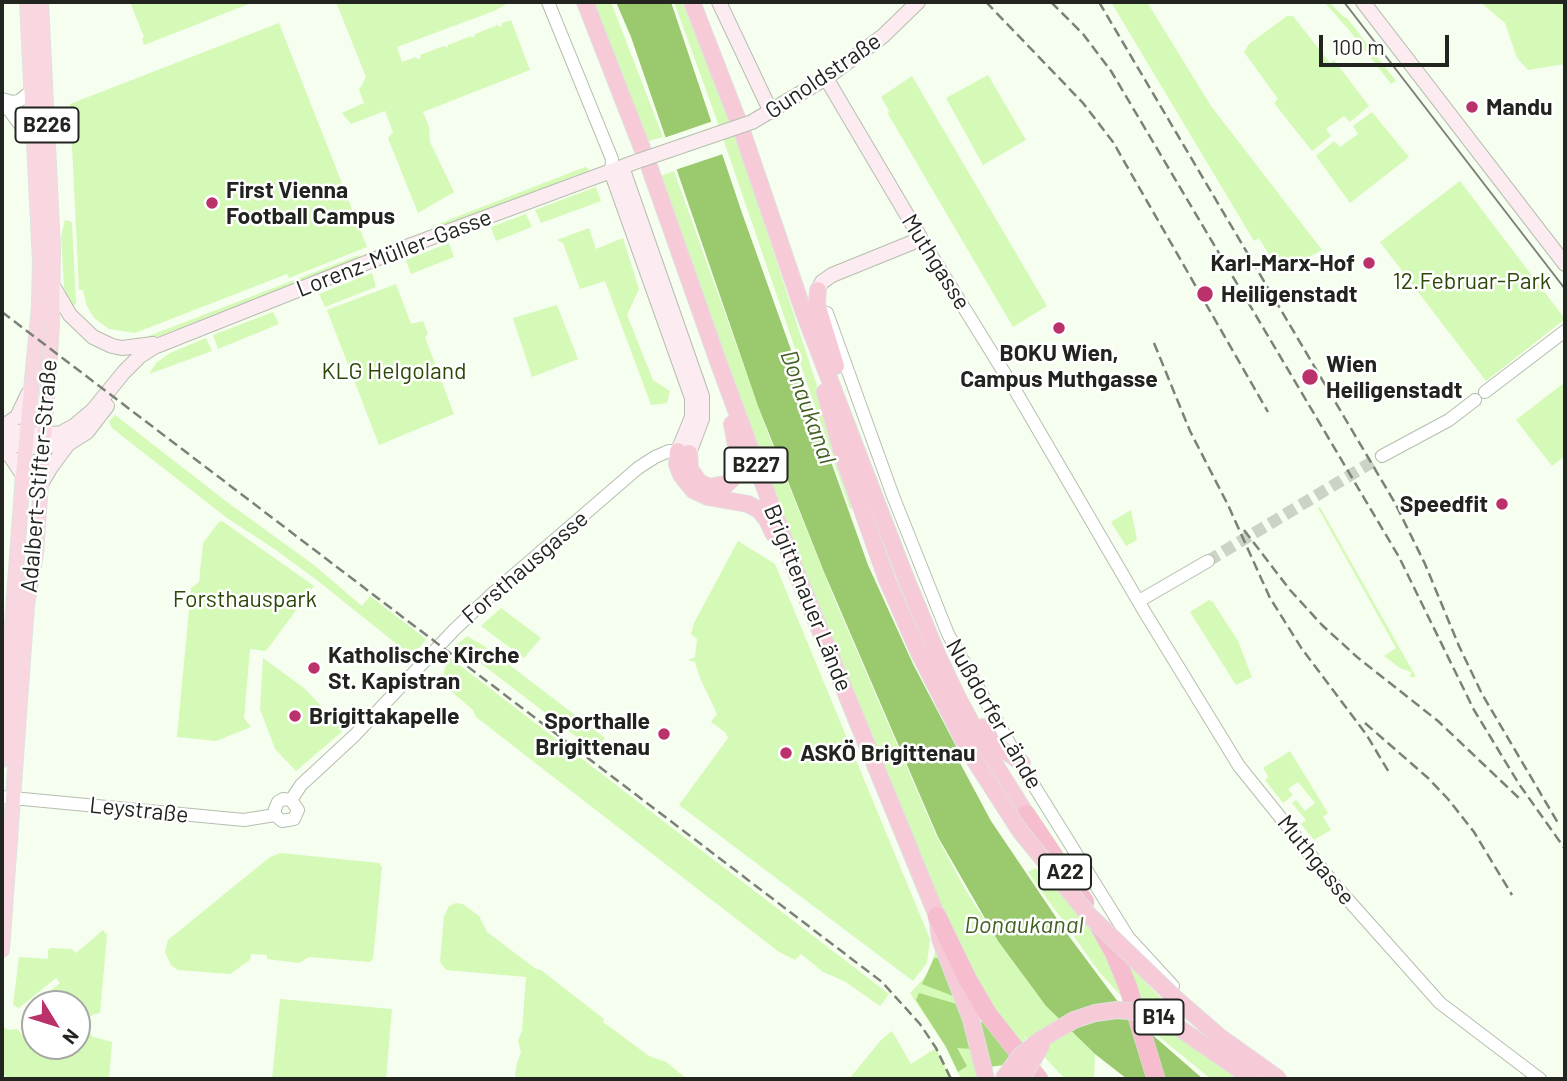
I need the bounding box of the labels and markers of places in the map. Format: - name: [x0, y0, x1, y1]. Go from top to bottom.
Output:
- place label: Mandu: [1486, 93, 1553, 121]
- marker: Mandu: [1464, 99, 1480, 115]
- place label: First Vienna Football Campus: [226, 176, 395, 230]
- marker: First Vienna Football Campus: [204, 195, 220, 211]
- place label: Karl-Marx-Hof: [1210, 249, 1355, 277]
- marker: Karl-Marx-Hof: [1361, 255, 1377, 271]
- place label: Heiligenstadt: [1221, 280, 1357, 308]
- marker: Heiligenstadt: [1195, 284, 1215, 304]
- marker: BOKU Wien, Campus Muthgasse: [1051, 320, 1067, 336]
- place label: BOKU Wien, Campus Muthgasse: [960, 339, 1158, 393]
- place label: Wien Heiligenstadt: [1326, 350, 1462, 404]
- marker: Wien Heiligenstadt: [1300, 367, 1320, 387]
- place label: Speedfit: [1400, 490, 1488, 518]
- marker: Speedfit: [1494, 496, 1510, 512]
- place label: Katholische Kirche St. Kapistran: [328, 641, 520, 695]
- marker: Katholische Kirche St. Kapistran: [306, 660, 322, 676]
- place label: Brigittakapelle: [309, 702, 459, 730]
- place label: Sporthalle Brigittenau: [535, 707, 650, 761]
- marker: Brigittakapelle: [287, 708, 303, 724]
- marker: Sporthalle Brigittenau: [656, 726, 672, 742]
- place label: ASKÖ Brigittenau: [800, 739, 975, 767]
- marker: ASKÖ Brigittenau: [778, 745, 794, 761]

